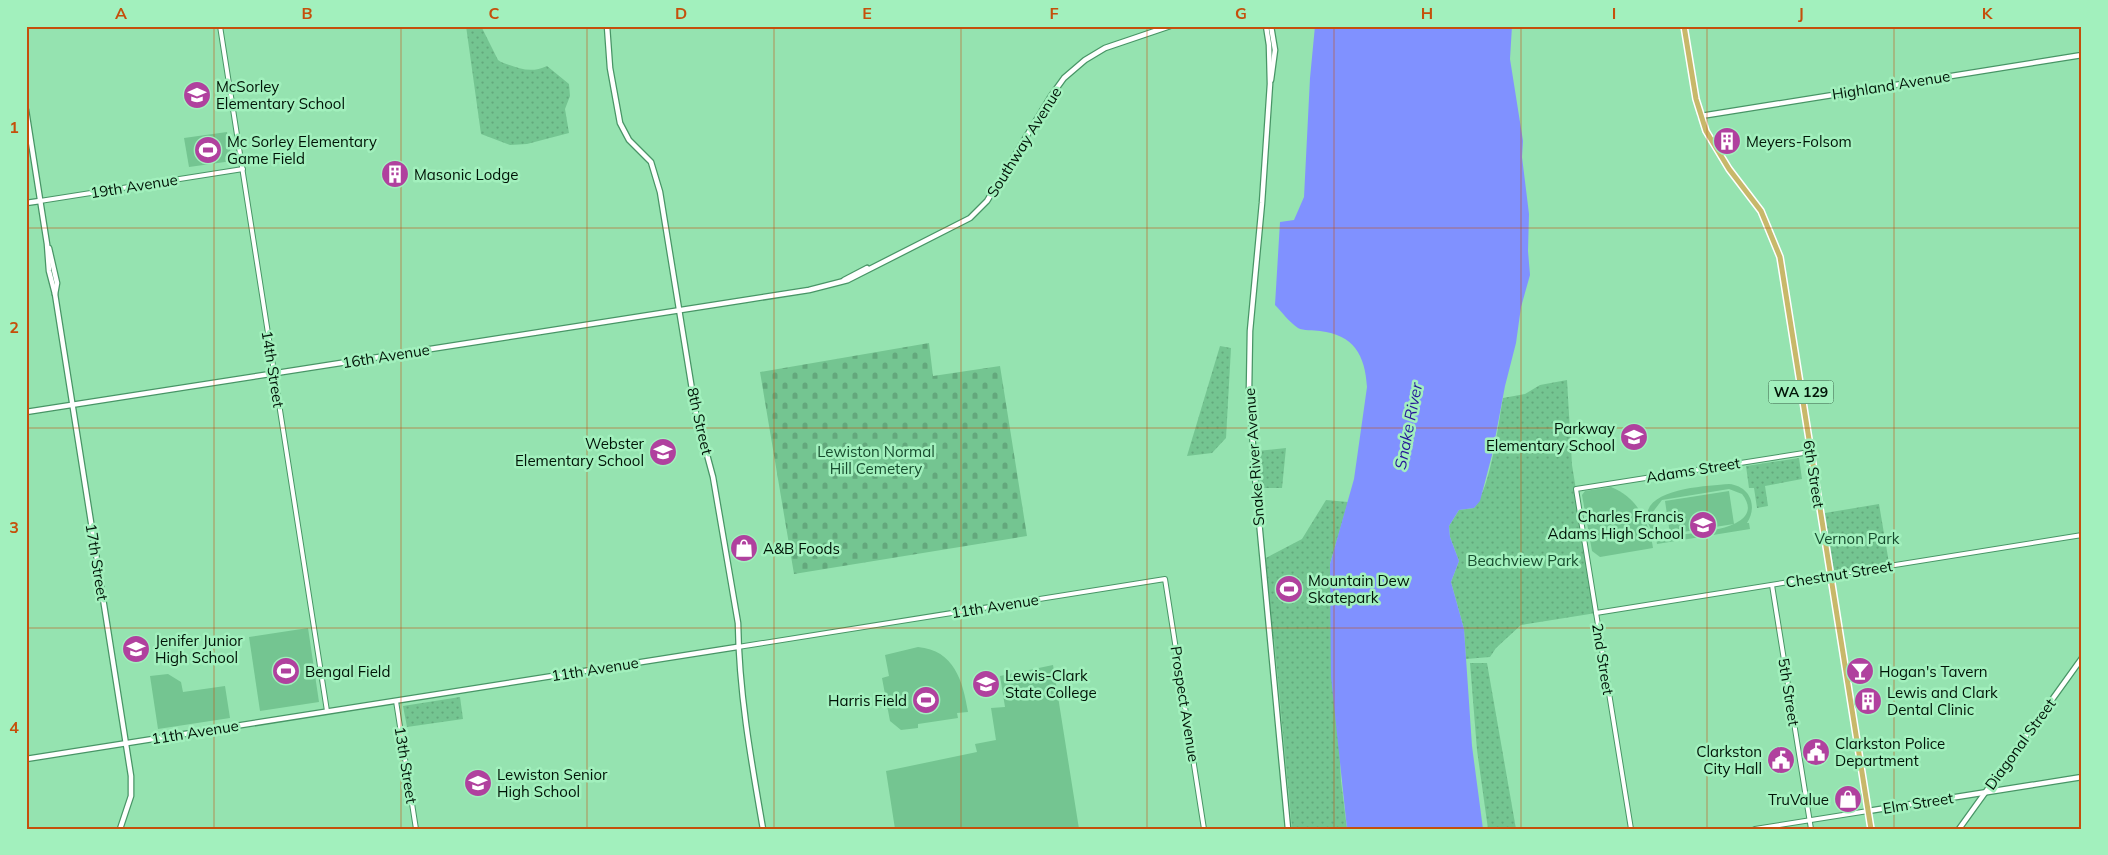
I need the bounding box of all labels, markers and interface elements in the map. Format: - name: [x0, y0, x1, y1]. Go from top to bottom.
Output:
- text: A: [115, 3, 127, 23]
- text: B: [301, 3, 313, 23]
- text: C: [489, 3, 500, 23]
- text: D: [675, 3, 687, 23]
- text: E: [862, 3, 872, 23]
- text: F: [1049, 3, 1059, 23]
- text: G: [1235, 3, 1247, 23]
- text: H: [1421, 3, 1433, 23]
- text: I: [1612, 3, 1616, 23]
- text: J: [1798, 3, 1804, 23]
- text: K: [1982, 3, 1994, 23]
- street label: Highland Avenue: [1831, 66, 1951, 104]
- place label: McSorley Elementary School: [216, 77, 345, 113]
- school or university icon: McSorley Elementary School: [182, 80, 212, 110]
- street label: Southway Avenue: [982, 83, 1066, 201]
- text: 1: [9, 117, 19, 137]
- building icon: Meyers-Folsom: [1712, 126, 1742, 156]
- place label: Mc Sorley Elementary Game Field: [227, 132, 377, 168]
- place label: Meyers-Folsom: [1746, 132, 1852, 151]
- sports icon: Mc Sorley Elementary Game Field: [193, 135, 223, 165]
- building icon: Masonic Lodge: [380, 159, 410, 189]
- place label: Masonic Lodge: [414, 165, 518, 184]
- street label: 19th Avenue: [89, 170, 179, 202]
- text: 2: [9, 317, 19, 337]
- street label: 14th Street: [258, 329, 288, 409]
- street label: 16th Avenue: [341, 340, 431, 372]
- water label: Snake River: [1390, 380, 1426, 471]
- road number: WA 129: [1768, 381, 1834, 404]
- street label: 8th Street: [683, 386, 717, 456]
- street label: Snake River Avenue: [1240, 387, 1268, 527]
- place label: Parkway Elementary School: [1486, 419, 1615, 455]
- school or university icon: Parkway Elementary School: [1619, 422, 1649, 452]
- place label: Webster Elementary School: [515, 434, 645, 470]
- school or university icon: Webster Elementary School: [648, 437, 678, 467]
- street label: 6th Street: [1799, 439, 1829, 509]
- park label: Lewiston Normal Hill Cemetery: [817, 442, 935, 478]
- street label: Adams Street: [1645, 453, 1741, 487]
- place label: Charles Francis Adams High School: [1547, 507, 1684, 543]
- school or university icon: Charles Francis Adams High School: [1688, 510, 1718, 540]
- text: 3: [9, 517, 19, 537]
- street label: 17th Street: [82, 522, 112, 602]
- park label: Vernon Park: [1815, 529, 1900, 548]
- shop icon: A&B Foods: [729, 533, 759, 563]
- place label: A&B Foods: [763, 539, 840, 558]
- park label: Beachview Park: [1467, 551, 1579, 570]
- street label: Chestnut Street: [1784, 556, 1894, 592]
- place label: Mountain Dew Skatepark: [1308, 571, 1410, 607]
- sports icon: Mountain Dew Skatepark: [1274, 574, 1304, 604]
- street label: 11th Avenue: [950, 590, 1040, 622]
- street label: 2nd Street: [1588, 622, 1618, 696]
- place label: Jenifer Junior High School: [155, 631, 243, 667]
- school or university icon: Jenifer Junior High School: [121, 634, 151, 664]
- street label: Prospect Avenue: [1166, 645, 1204, 763]
- street label: 11th Avenue: [550, 653, 640, 685]
- sports icon: Bengal Field: [271, 656, 301, 686]
- bar icon: Hogan's Tavern: [1845, 656, 1875, 686]
- street label: 5th Street: [1774, 657, 1804, 727]
- place label: Bengal Field: [305, 662, 390, 681]
- place label: Hogan's Tavern: [1879, 662, 1988, 681]
- place label: Lewis-Clark State College: [1005, 666, 1097, 702]
- school or university icon: Lewis-Clark State College: [971, 669, 1001, 699]
- place label: Lewis and Clark Dental Clinic: [1887, 683, 1998, 719]
- sports icon: Harris Field: [911, 685, 941, 715]
- building icon: Lewis and Clark Dental Clinic: [1853, 686, 1883, 716]
- place label: Harris Field: [828, 691, 907, 710]
- street label: Diagonal Street: [1981, 695, 2059, 793]
- street label: 11th Avenue: [150, 716, 240, 748]
- text: 4: [9, 717, 19, 737]
- street label: 13th Street: [391, 725, 421, 805]
- place label: Clarkston Police Department: [1835, 734, 1945, 770]
- public building icon: Clarkston Police Department: [1801, 737, 1831, 767]
- place label: Clarkston City Hall: [1696, 742, 1762, 778]
- public building icon: Clarkston City Hall: [1766, 745, 1796, 775]
- place label: Lewiston Senior High School: [497, 765, 608, 801]
- school or university icon: Lewiston Senior High School: [463, 768, 493, 798]
- shop icon: TruValue: [1833, 784, 1863, 814]
- street label: Elm Street: [1881, 788, 1955, 818]
- place label: TruValue: [1768, 790, 1829, 809]

